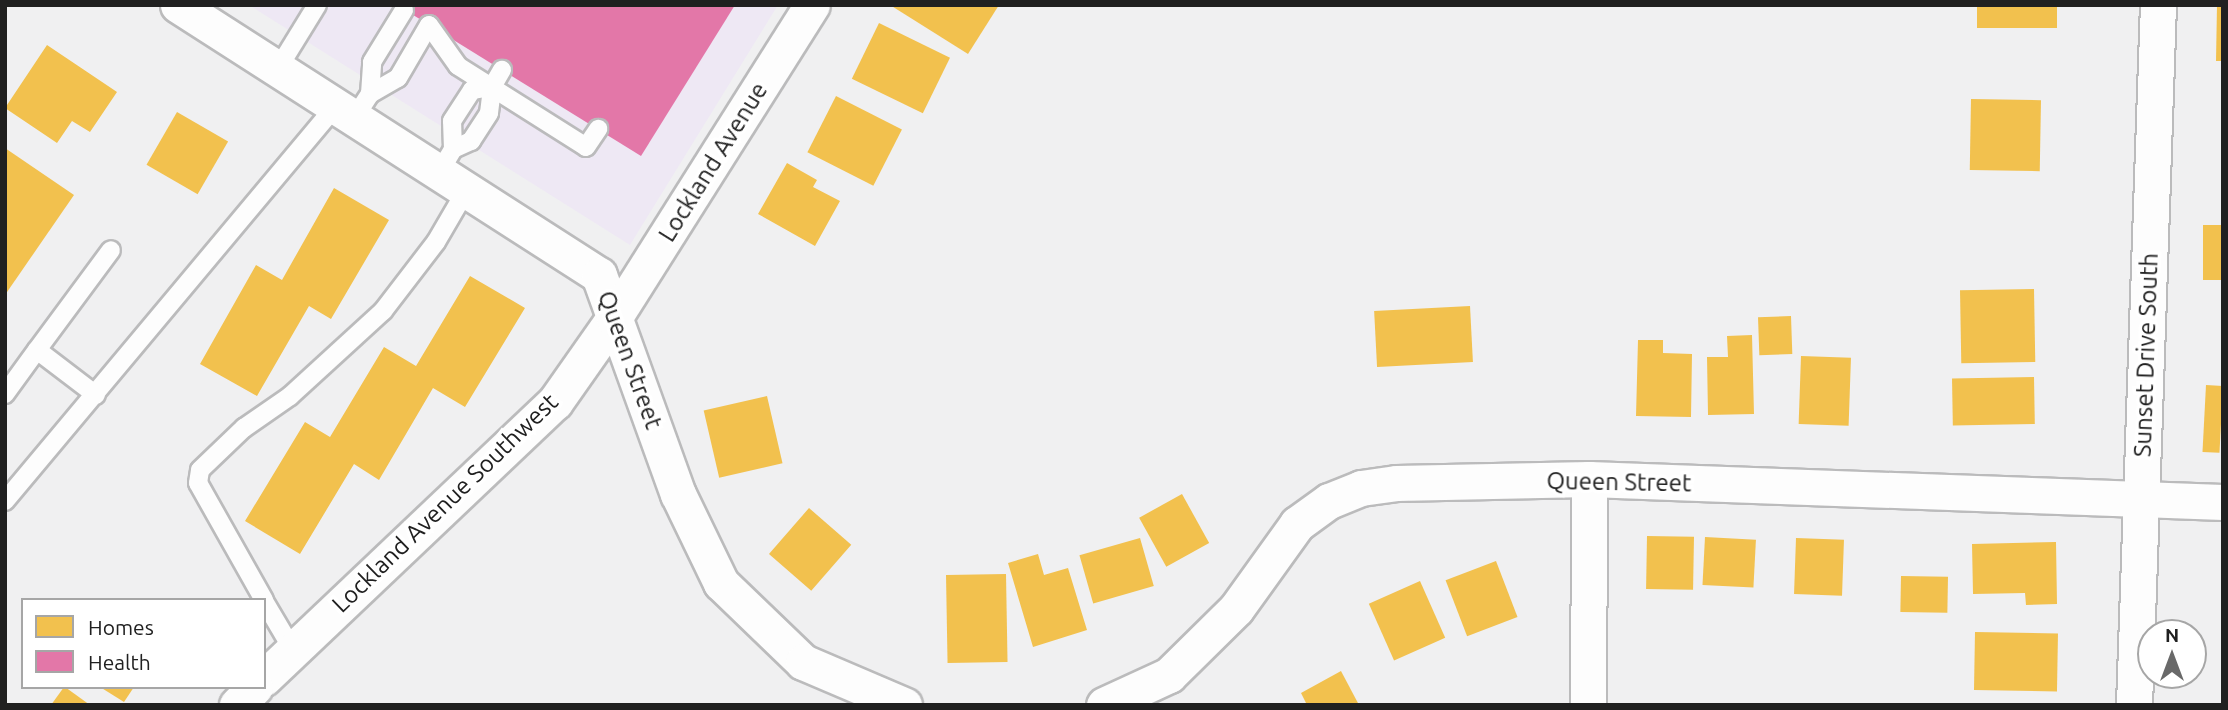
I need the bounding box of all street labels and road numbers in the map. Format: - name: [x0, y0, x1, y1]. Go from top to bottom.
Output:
- street label: Lockland Avenue: [652, 77, 774, 247]
- street label: Sunset Drive South: [2128, 252, 2164, 458]
- street label: Queen Street: [592, 287, 668, 433]
- street label: Lockland Avenue Southwest: [326, 387, 564, 619]
- street label: Queen Street: [1546, 466, 1692, 498]

